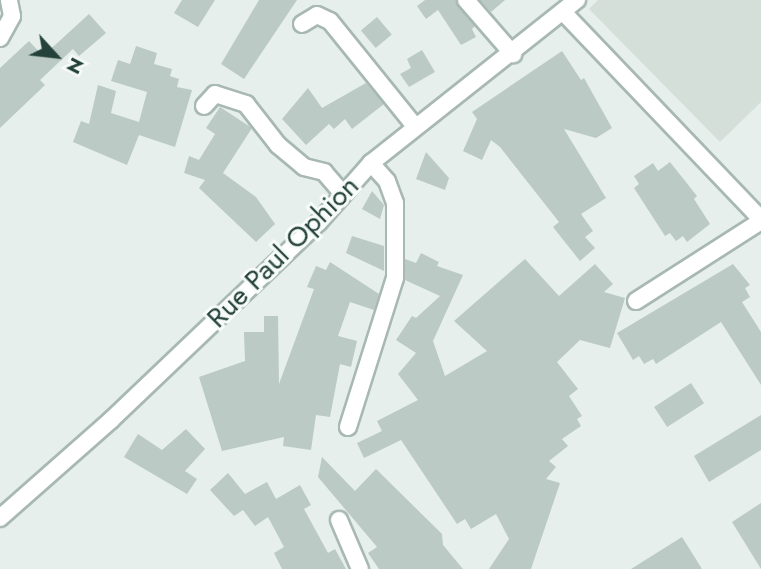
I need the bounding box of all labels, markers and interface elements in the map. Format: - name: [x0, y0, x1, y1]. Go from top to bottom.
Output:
- north arrow: [21, 21, 91, 91]
- text: N: [60, 53, 91, 79]
- street label: Rue Paul Ophion: [200, 169, 366, 335]

